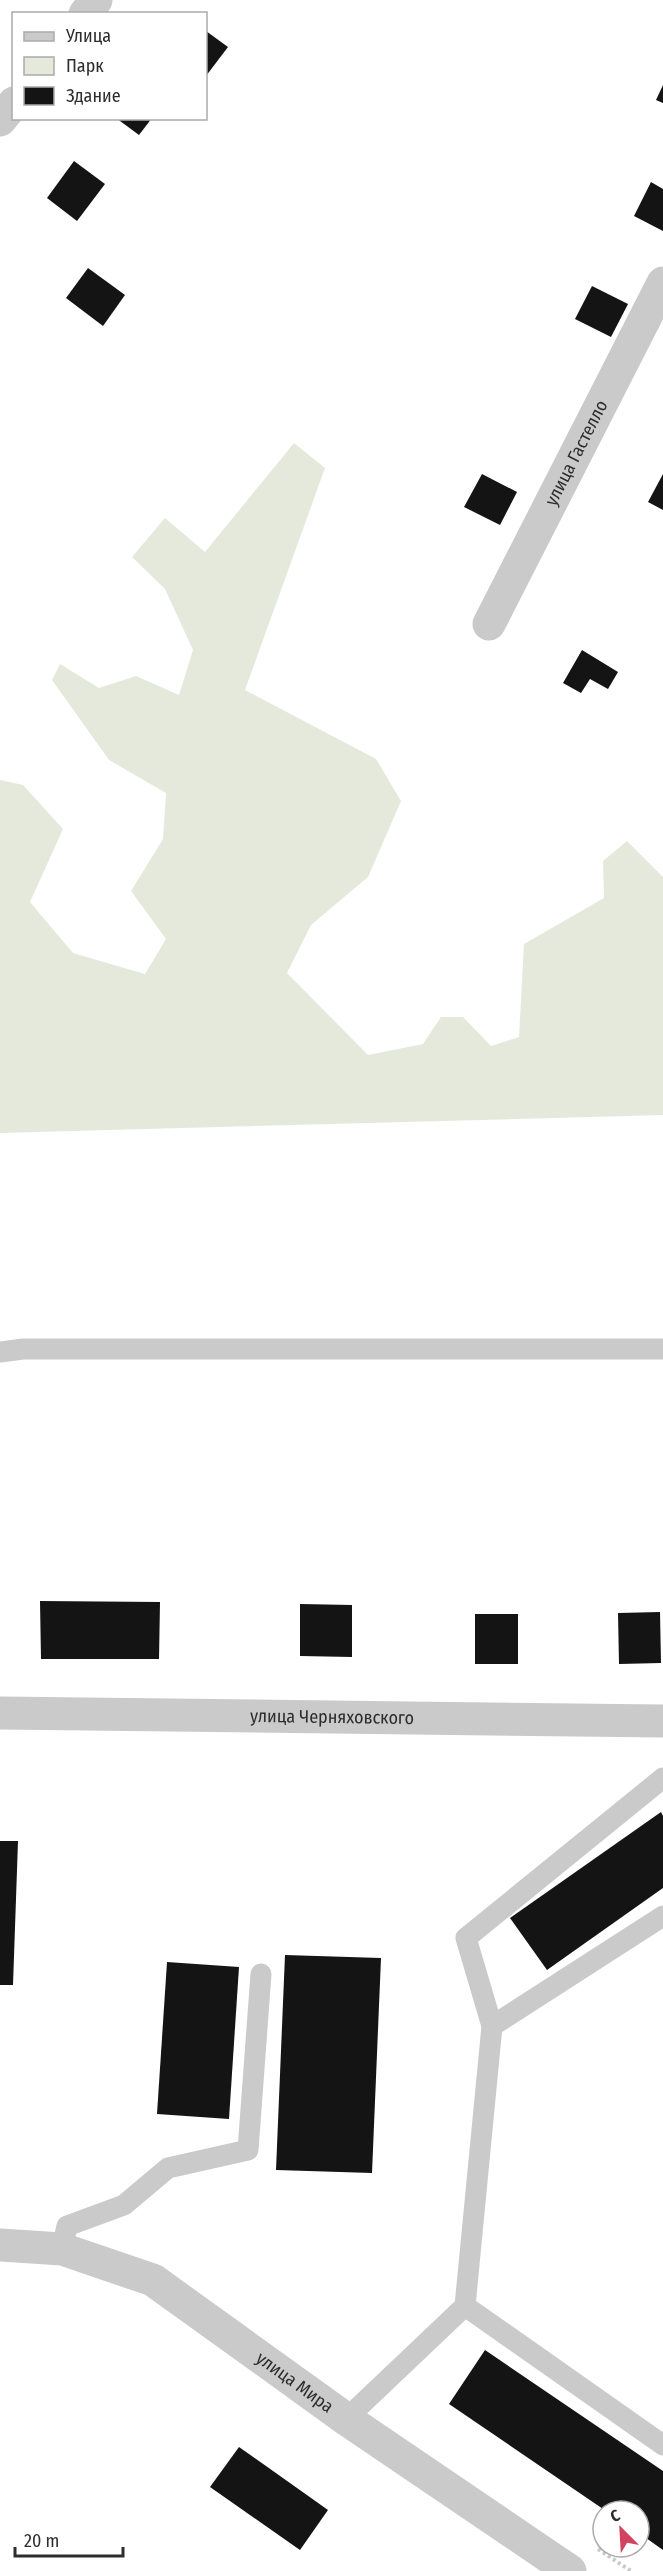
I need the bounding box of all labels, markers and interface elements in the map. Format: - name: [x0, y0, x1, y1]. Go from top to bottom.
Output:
- legend: [12, 12, 207, 120]
- text: Улица: [65, 25, 111, 47]
- text: Парк: [66, 55, 104, 77]
- text: Здание: [66, 85, 121, 107]
- street label: улица Гастелло: [540, 396, 612, 510]
- street label: улица Черняховского: [250, 1705, 414, 1729]
- street label: улица Мира: [252, 2347, 338, 2417]
- north arrow: [591, 2499, 651, 2559]
- text: С: [607, 2505, 623, 2526]
- scale bar: [15, 2520, 123, 2558]
- text: 20 m: [24, 2530, 59, 2552]

